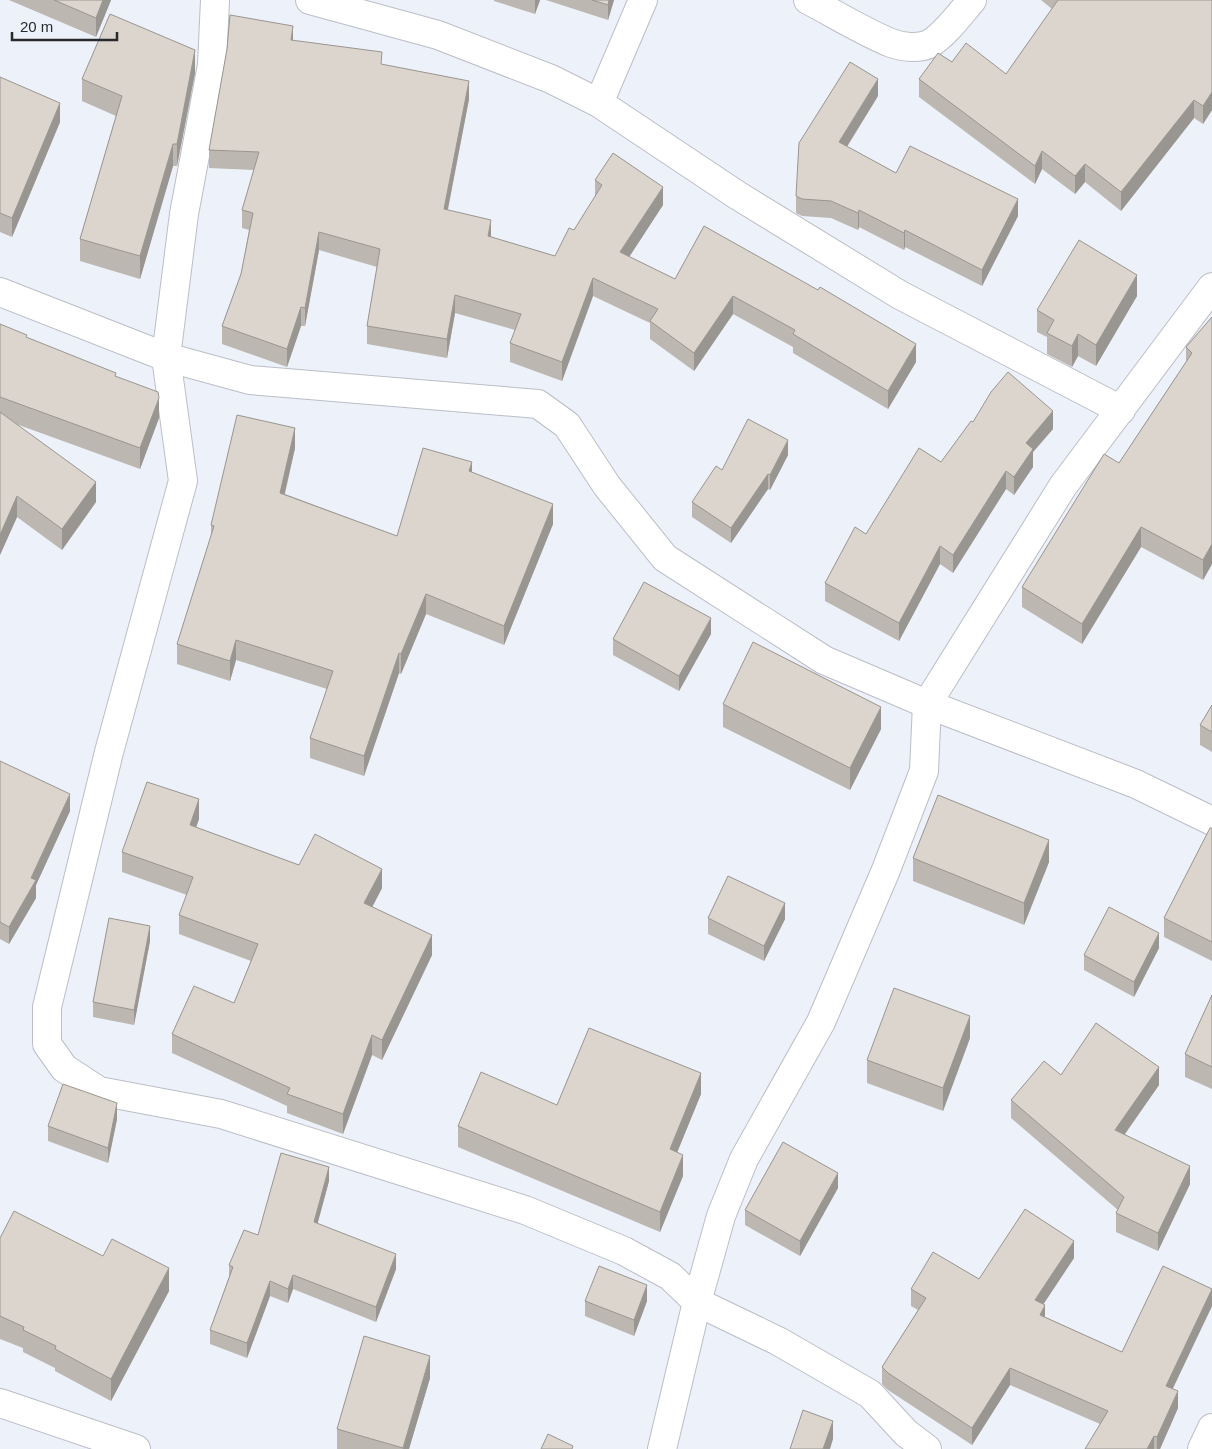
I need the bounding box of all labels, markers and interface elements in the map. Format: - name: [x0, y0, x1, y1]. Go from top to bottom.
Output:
- scale bar: [12, 10, 118, 42]
- text: 20 m: [20, 18, 53, 35]

